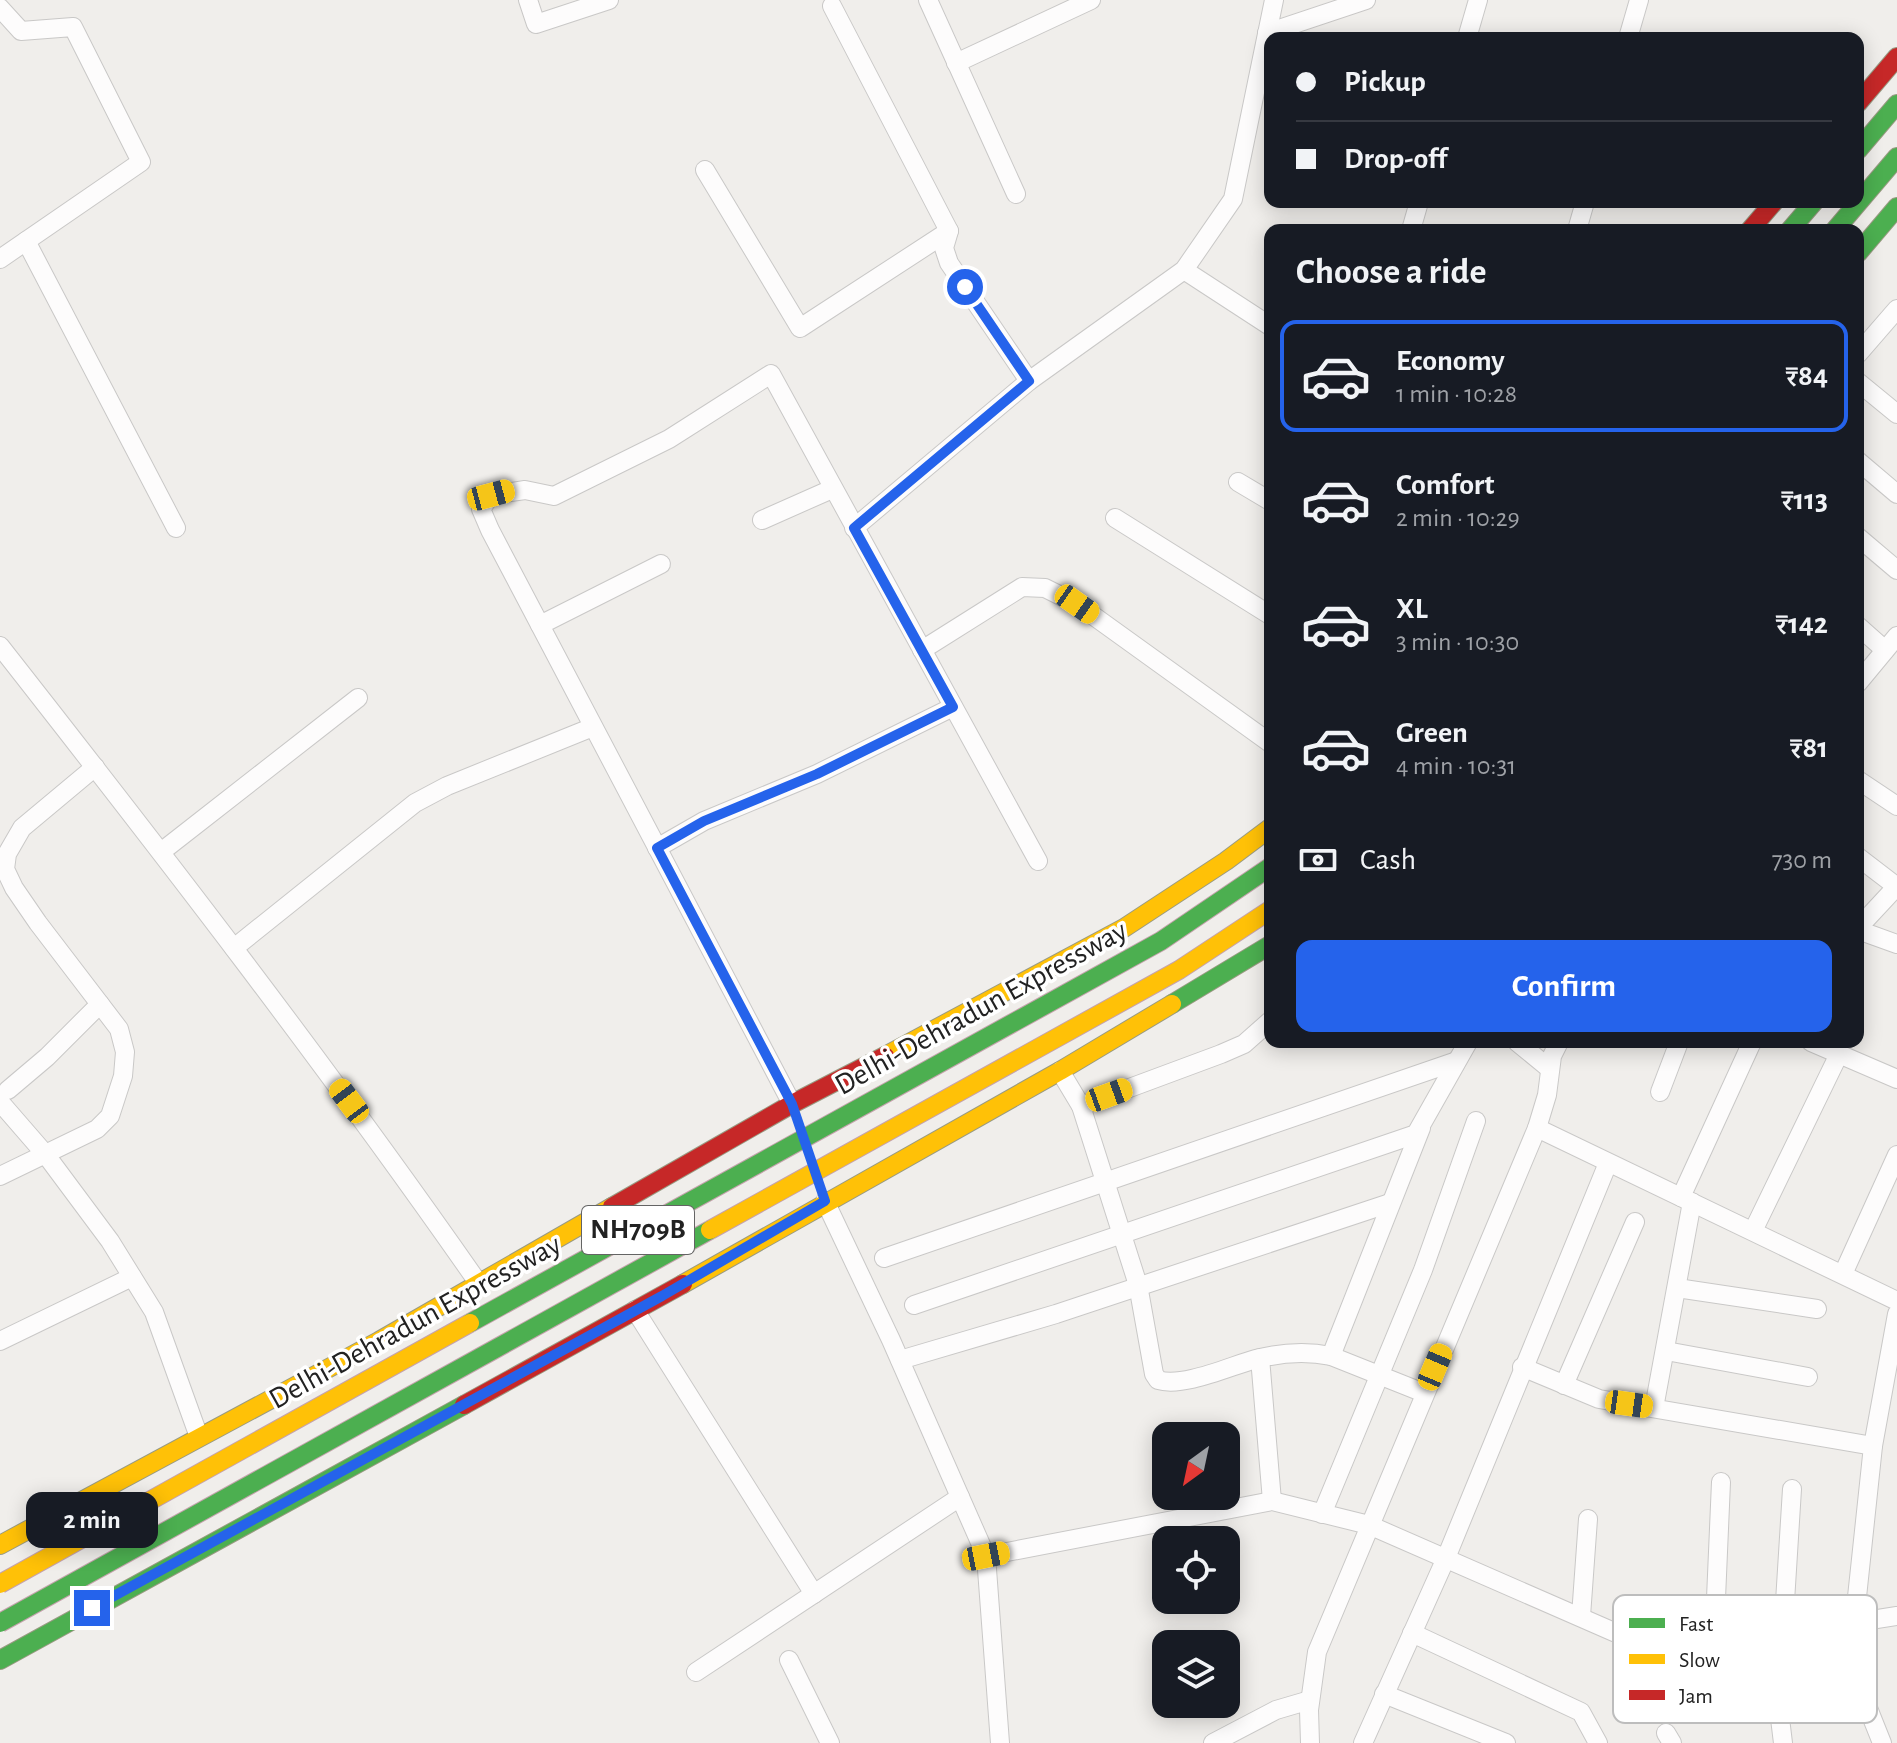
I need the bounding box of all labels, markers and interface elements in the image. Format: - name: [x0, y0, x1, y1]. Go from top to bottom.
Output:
- text: Pickup: [1344, 67, 1426, 97]
- text: Drop-off: [1344, 144, 1447, 174]
- text: Choose a ride: [1296, 254, 1486, 290]
- route start: [947, 269, 983, 305]
- icon: car: [1300, 340, 1372, 412]
- text: Economy: [1396, 346, 1505, 376]
- text: ₹84: [1786, 361, 1828, 391]
- text: 1 min · 10:28: [1396, 381, 1517, 407]
- icon: car: [1300, 464, 1372, 536]
- text: Comfort: [1396, 470, 1495, 500]
- car: [465, 477, 517, 513]
- text: ₹113: [1781, 485, 1828, 515]
- text: 2 min · 10:29: [1396, 505, 1520, 531]
- car: [1050, 580, 1104, 628]
- icon: car: [1300, 588, 1372, 660]
- text: XL: [1396, 594, 1428, 624]
- text: ₹142: [1775, 609, 1828, 639]
- text: 3 min · 10:30: [1396, 629, 1519, 655]
- icon: car: [1300, 712, 1372, 784]
- text: Green: [1396, 718, 1468, 748]
- text: ₹81: [1790, 733, 1828, 763]
- text: 4 min · 10:31: [1396, 753, 1516, 779]
- icon: cash: [1296, 838, 1340, 882]
- text: Cash: [1360, 845, 1416, 875]
- text: 730 m: [1772, 847, 1832, 873]
- street label: Delhi-Dehradun Expressway: [830, 915, 1132, 1101]
- button: Confirm: [1296, 940, 1832, 1032]
- car: [325, 1075, 373, 1127]
- car: [1082, 1076, 1136, 1114]
- road number: NH709B: [582, 1206, 694, 1254]
- street label: Delhi-Dehradun Expressway: [264, 1229, 566, 1415]
- car: [1415, 1340, 1455, 1394]
- car: [1604, 1389, 1654, 1419]
- north arrow: [1152, 1422, 1240, 1510]
- map controls: [1152, 1422, 1240, 1718]
- callout: 2 min: [26, 1492, 158, 1548]
- text: 2 min: [63, 1507, 121, 1533]
- button: locate: [1152, 1526, 1240, 1614]
- car: [960, 1540, 1012, 1572]
- route end: [74, 1590, 110, 1626]
- legend: [1613, 1595, 1877, 1723]
- text: Fast: [1679, 1613, 1713, 1635]
- button: layers: [1152, 1630, 1240, 1718]
- text: Slow: [1679, 1649, 1720, 1671]
- text: Jam: [1679, 1685, 1713, 1707]

